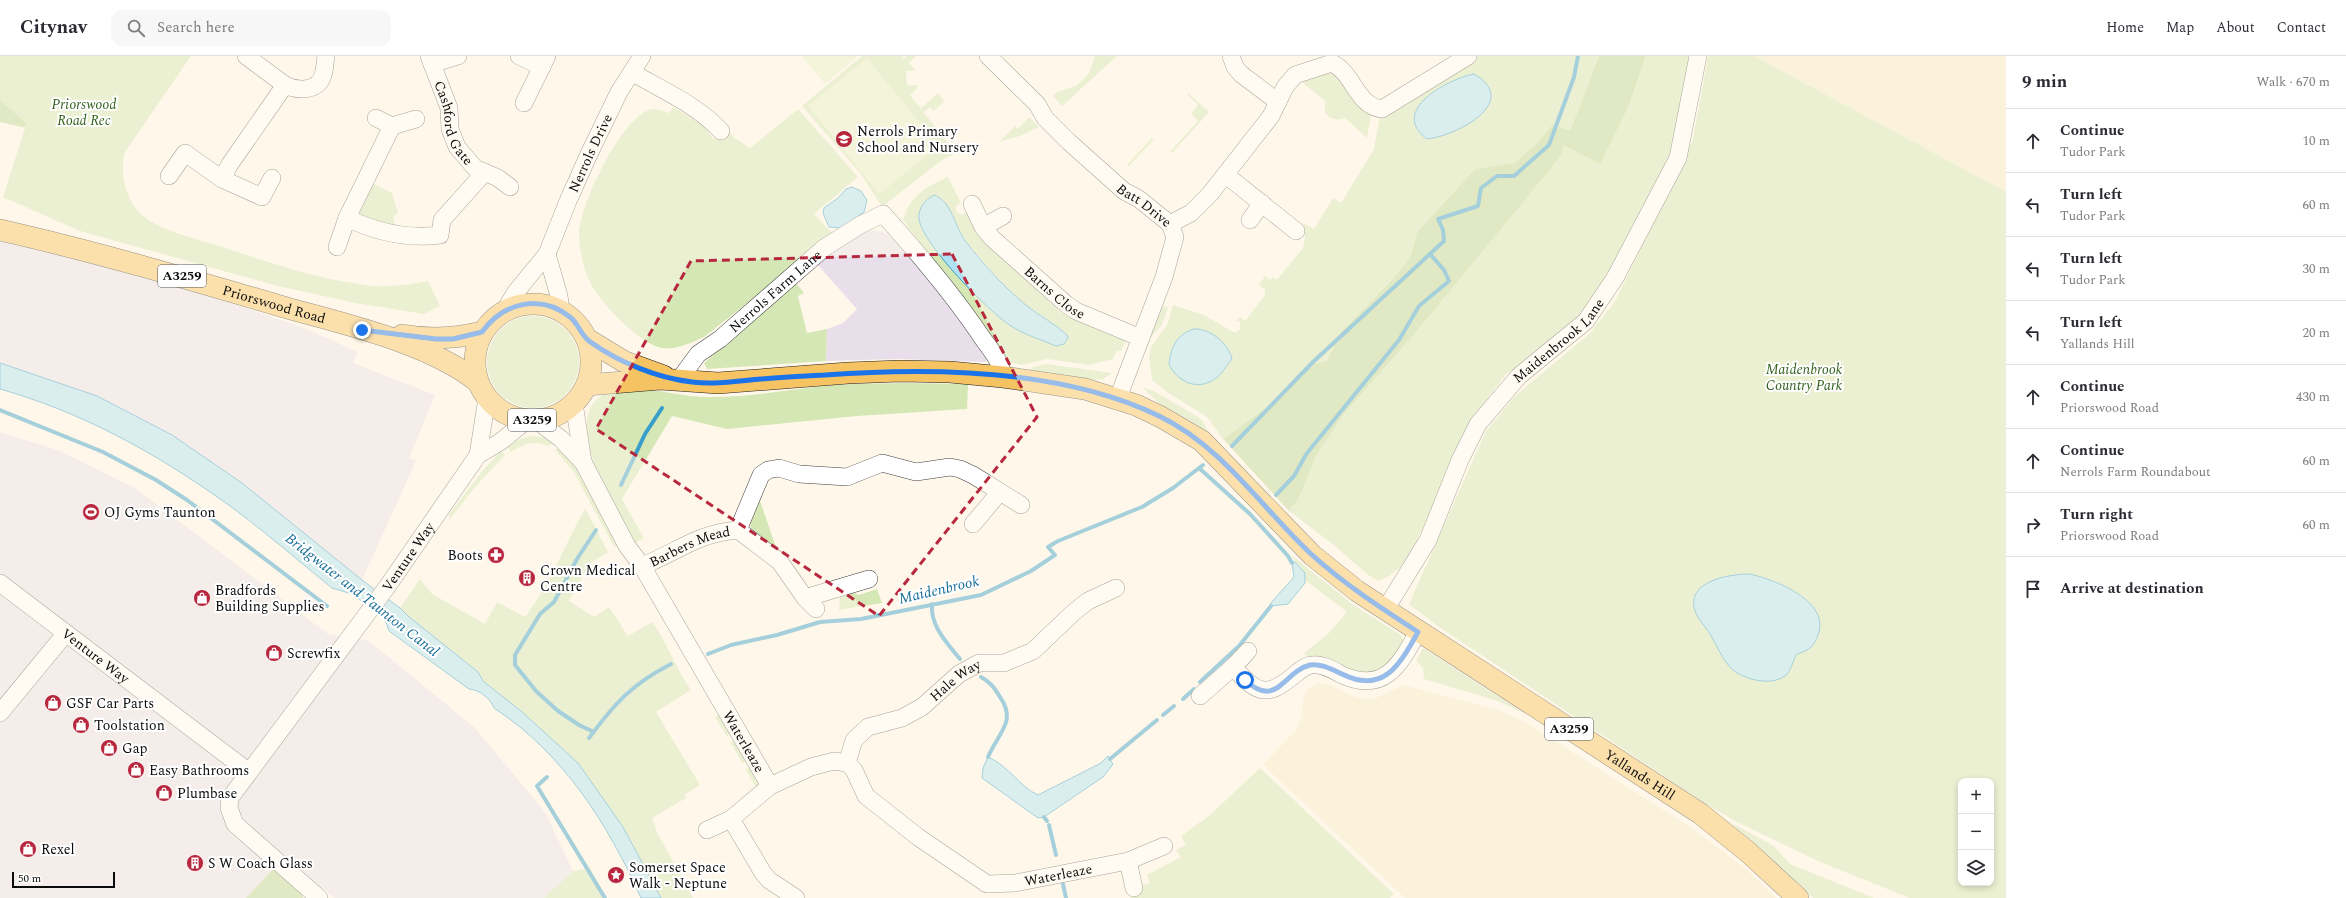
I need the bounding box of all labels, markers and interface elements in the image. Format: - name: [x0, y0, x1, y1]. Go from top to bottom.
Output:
- search box: [111, 10, 391, 46]
- text: Citynav: [20, 13, 87, 42]
- text: Search here: [157, 16, 235, 39]
- icon: search: [125, 17, 147, 39]
- text: Home: [2106, 17, 2144, 38]
- text: Map: [2166, 17, 2194, 38]
- text: About: [2216, 17, 2255, 38]
- text: Contact: [2277, 17, 2326, 38]
- text: 9 min: [2022, 69, 2067, 95]
- text: Walk · 670 m: [2256, 72, 2330, 92]
- street label: Cashford Gate: [429, 78, 479, 170]
- park label: Priorswood Road Rec: [52, 94, 116, 131]
- street label: Nerrols Drive: [563, 110, 618, 196]
- text: Continue: [2060, 119, 2125, 142]
- place label: Nerrols Primary School and Nursery: [857, 121, 980, 158]
- school or university icon: Nerrols Primary School and Nursery: [834, 129, 854, 149]
- icon: ahead: [2022, 130, 2044, 152]
- text: 10 m: [2303, 131, 2330, 151]
- text: Tudor Park: [2060, 142, 2125, 162]
- street label: Batt Drive: [1112, 178, 1177, 232]
- text: Turn left: [2060, 183, 2122, 206]
- icon: left: [2022, 194, 2044, 216]
- text: 60 m: [2303, 195, 2330, 215]
- text: Tudor Park: [2060, 206, 2125, 226]
- street label: Nerrols Farm Lane: [724, 244, 826, 337]
- text: Turn left: [2060, 247, 2122, 270]
- icon: left: [2022, 258, 2044, 280]
- text: 30 m: [2303, 259, 2330, 279]
- street label: Barns Close: [1020, 261, 1089, 324]
- road number: A3259: [158, 265, 206, 287]
- text: Tudor Park: [2060, 270, 2125, 290]
- street label: Priorswood Road: [220, 279, 328, 329]
- street label: Maidenbrook Lane: [1508, 294, 1609, 388]
- text: Turn left: [2060, 311, 2122, 334]
- route end: [353, 321, 371, 339]
- icon: left: [2022, 322, 2044, 344]
- text: 20 m: [2303, 323, 2330, 343]
- text: Yallands Hill: [2060, 334, 2135, 354]
- park label: Maidenbrook Country Park: [1766, 359, 1843, 396]
- text: Continue: [2060, 375, 2125, 398]
- icon: ahead: [2022, 386, 2044, 408]
- text: 430 m: [2296, 387, 2330, 407]
- text: Priorswood Road: [2060, 398, 2159, 418]
- road number: A3259: [508, 409, 556, 431]
- text: Continue: [2060, 439, 2125, 462]
- icon: ahead: [2022, 450, 2044, 472]
- text: 60 m: [2303, 451, 2330, 471]
- text: Nerrols Farm Roundabout: [2060, 462, 2211, 482]
- sports icon: OJ Gyms Taunton: [81, 502, 101, 522]
- place label: OJ Gyms Taunton: [104, 502, 216, 523]
- text: Turn right: [2060, 503, 2133, 526]
- icon: right: [2022, 514, 2044, 536]
- text: 60 m: [2303, 515, 2330, 535]
- street label: Venture Way: [377, 517, 440, 596]
- street label: Barbers Mead: [646, 520, 732, 572]
- text: Priorswood Road: [2060, 526, 2159, 546]
- water label: Bridgwater and Taunton Canal: [280, 527, 444, 663]
- place label: Boots: [447, 545, 483, 566]
- pharmacy icon: Boots: [486, 545, 506, 565]
- place label: Crown Medical Centre: [540, 560, 635, 597]
- building icon: Crown Medical Centre: [517, 568, 537, 588]
- water label: Maidenbrook: [896, 570, 982, 610]
- text: Arrive at destination: [2060, 577, 2204, 600]
- icon: arrive: [2022, 578, 2044, 600]
- place label: Bradfords Building Supplies: [215, 580, 324, 617]
- shop icon: Bradfords Building Supplies: [192, 588, 212, 608]
- street label: Venture Way: [57, 623, 135, 689]
- shop icon: Screwfix: [264, 643, 284, 663]
- place label: Screwfix: [287, 643, 340, 664]
- street label: Hale Way: [925, 653, 985, 706]
- route start: [1236, 671, 1254, 689]
- shop icon: GSF Car Parts: [43, 693, 63, 713]
- place label: GSF Car Parts: [66, 693, 154, 714]
- street label: Waterleaze: [718, 706, 771, 777]
- shop icon: Toolstation: [71, 715, 91, 735]
- place label: Toolstation: [94, 715, 165, 736]
- road number: A3259: [1545, 718, 1593, 740]
- shop icon: Gap: [99, 738, 119, 758]
- place label: Gap: [122, 738, 148, 759]
- street label: Yallands Hill: [1601, 744, 1680, 805]
- shop icon: Easy Bathrooms: [126, 760, 146, 780]
- place label: Easy Bathrooms: [149, 760, 249, 781]
- map controls: [1958, 778, 1994, 886]
- button: +: [1958, 778, 1994, 814]
- shop icon: Plumbase: [154, 783, 174, 803]
- place label: Plumbase: [177, 783, 238, 804]
- button: −: [1958, 814, 1994, 850]
- shop icon: Rexel: [18, 839, 38, 859]
- place label: Rexel: [41, 839, 75, 860]
- button: layers: [1958, 850, 1994, 886]
- building icon: S W Coach Glass: [185, 853, 205, 873]
- place label: S W Coach Glass: [208, 853, 313, 874]
- place label: Somerset Space Walk - Neptune: [629, 857, 727, 894]
- street label: Waterleaze: [1022, 858, 1094, 891]
- place icon: Somerset Space Walk - Neptune: [606, 865, 626, 885]
- scale bar: [12, 870, 115, 889]
- text: 50 m: [18, 870, 41, 887]

